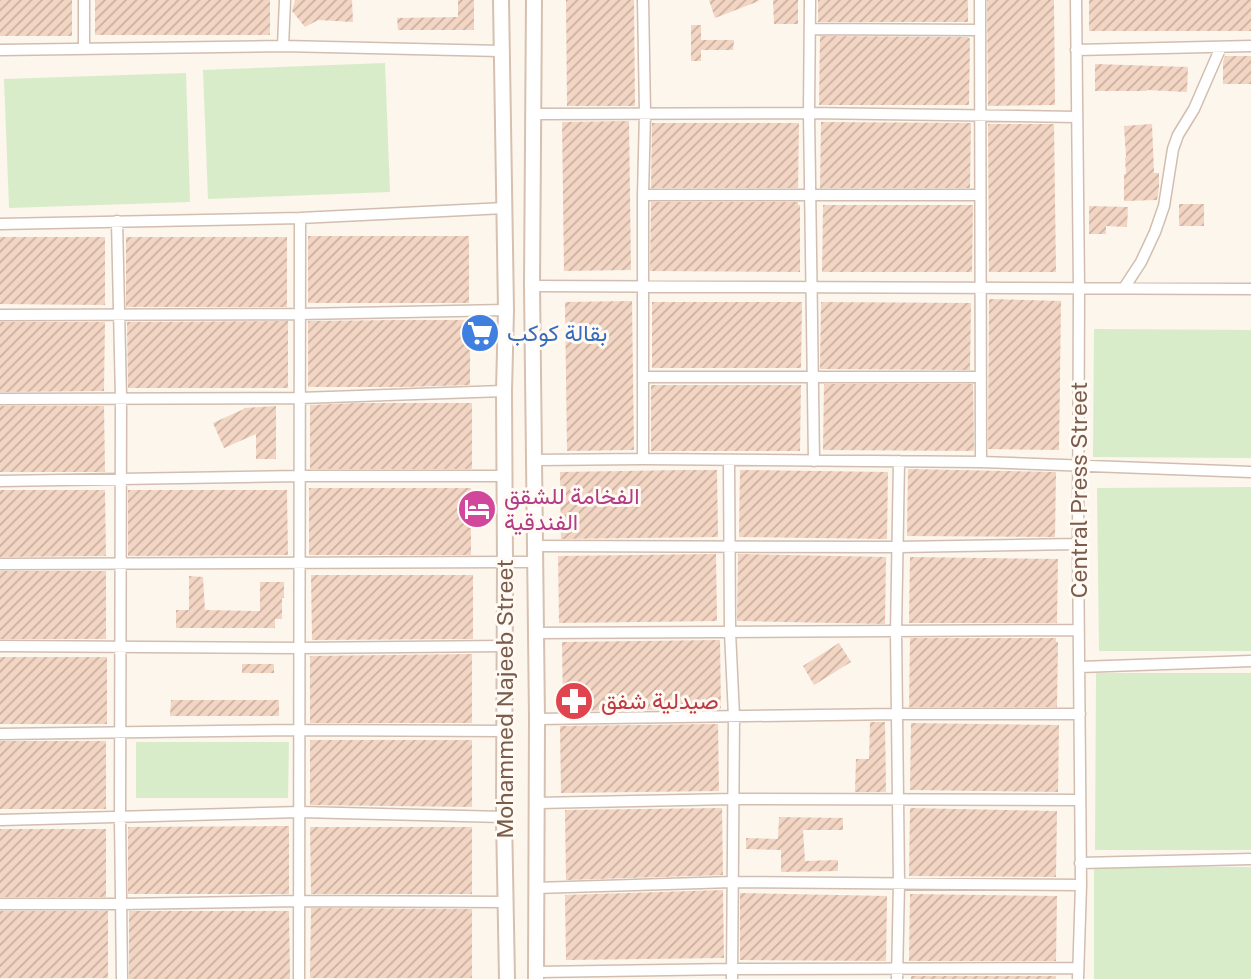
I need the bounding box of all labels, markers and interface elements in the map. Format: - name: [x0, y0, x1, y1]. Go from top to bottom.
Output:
- supermarket icon: بقالة كوكب: [459, 312, 501, 354]
- place label: بقالة كوكب: [507, 319, 607, 348]
- street label: Central Press Street: [1065, 382, 1092, 598]
- place label: الفخامة للشقق الفندقية: [504, 482, 640, 535]
- hotel icon: الفخامة للشقق الفندقية: [456, 488, 498, 530]
- street label: Mohammed Najeeb Street: [491, 559, 518, 839]
- pharmacy icon: صيدلية شفق: [553, 680, 595, 722]
- place label: صيدلية شفق: [601, 687, 719, 715]

